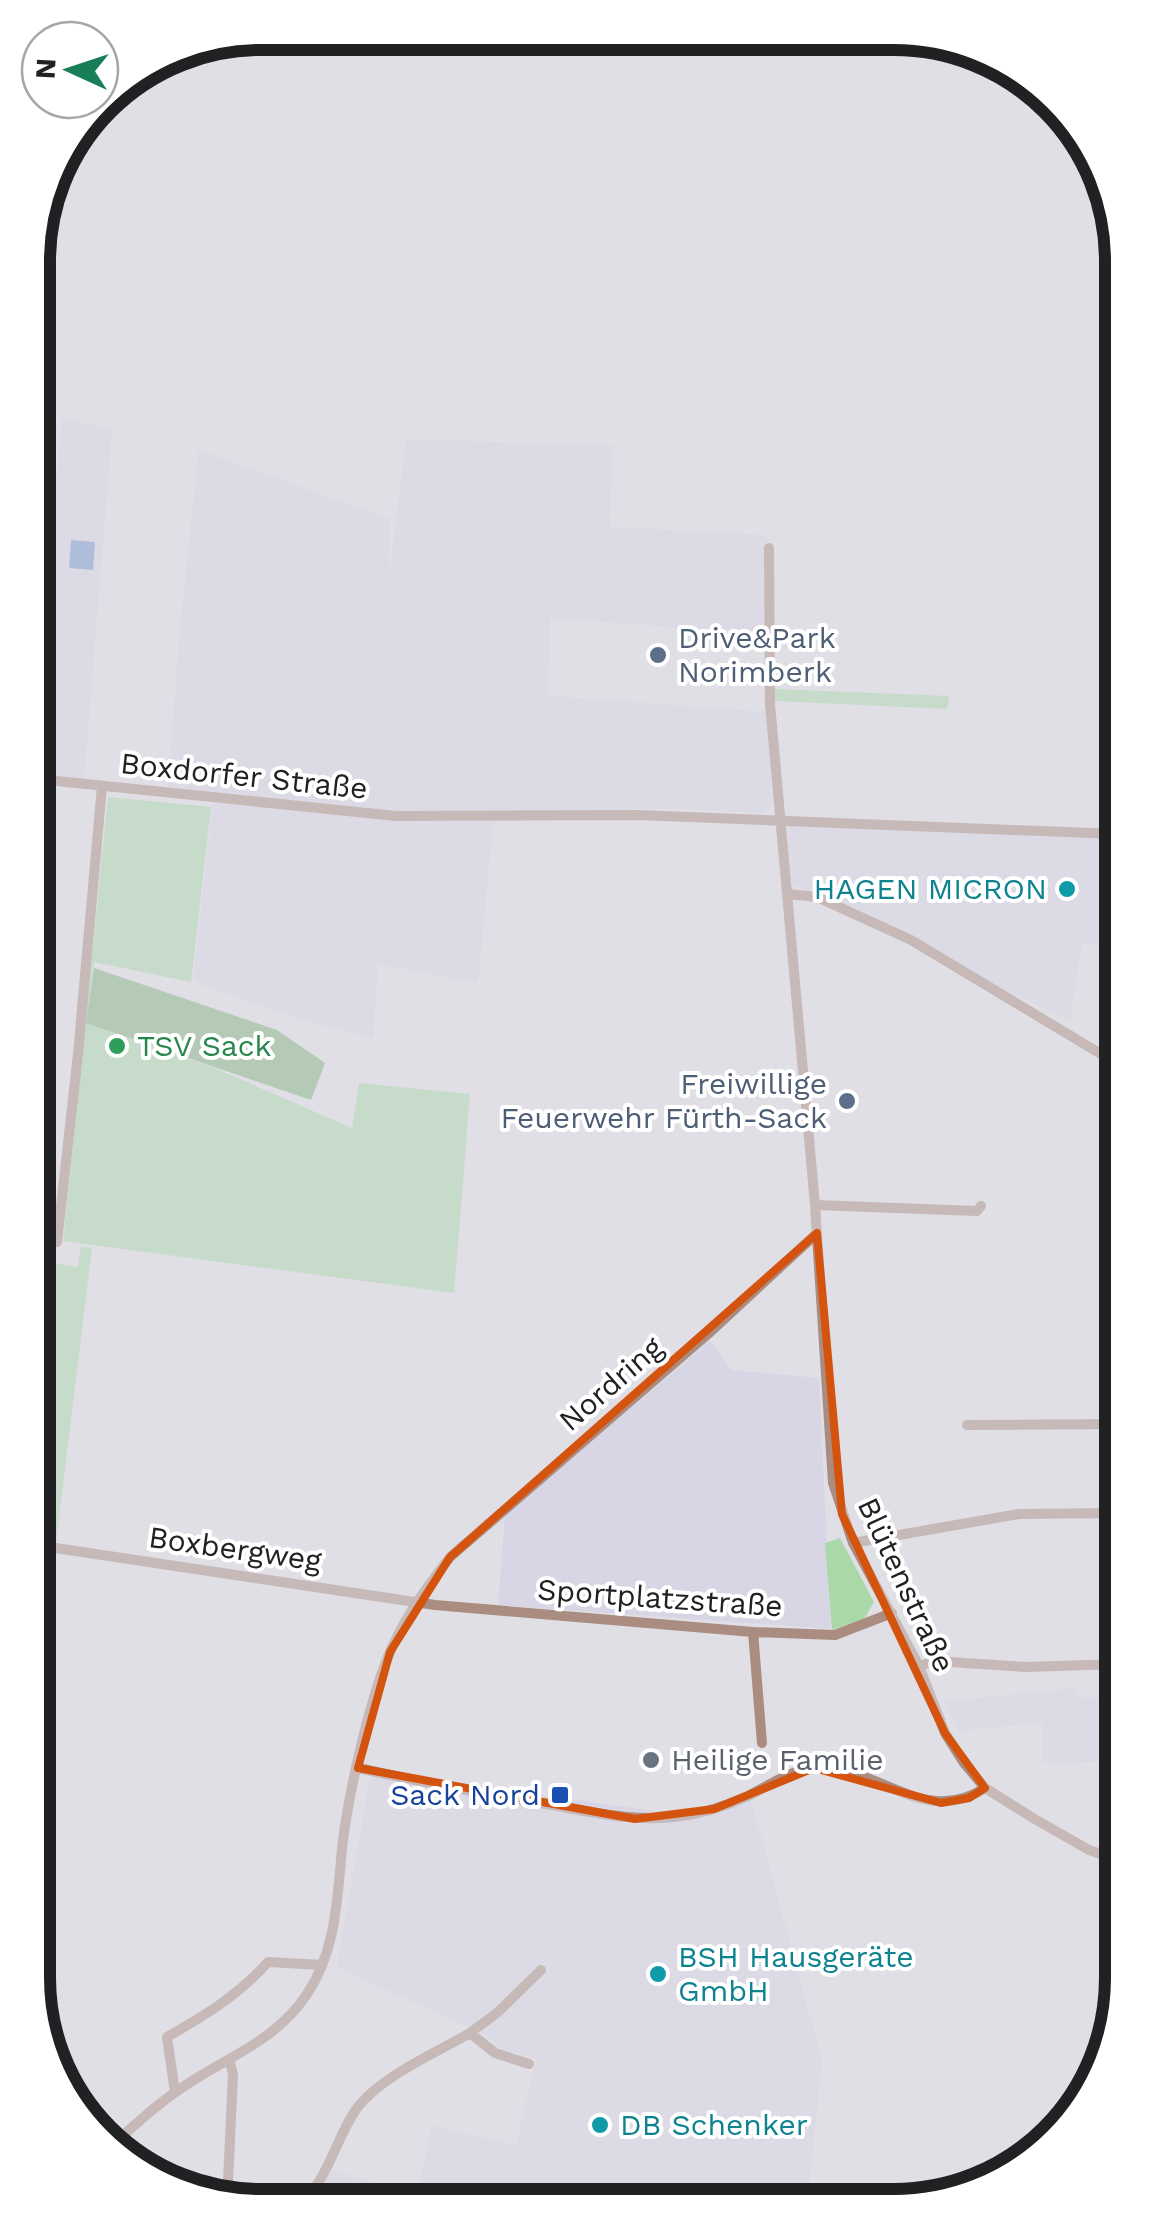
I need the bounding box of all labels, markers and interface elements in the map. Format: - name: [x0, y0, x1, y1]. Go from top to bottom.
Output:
- north arrow: [20, 20, 120, 120]
- text: N: [29, 57, 63, 80]
- place label: Drive&Park Norimberk: [678, 620, 836, 689]
- marker: Drive&Park Norimberk: [647, 644, 669, 666]
- street label: Boxdorfer Straße: [119, 745, 369, 806]
- place label: HAGEN MICRON: [813, 871, 1047, 906]
- marker: HAGEN MICRON: [1056, 878, 1078, 900]
- place label: TSV Sack: [137, 1028, 271, 1063]
- marker: TSV Sack: [106, 1035, 128, 1057]
- place label: Freiwillige Feuerwehr Fürth-Sack: [500, 1066, 827, 1135]
- marker: Freiwillige Feuerwehr Fürth-Sack: [836, 1090, 858, 1112]
- street label: Nordring: [552, 1329, 669, 1438]
- street label: Blütenstraße: [851, 1492, 962, 1678]
- street label: Boxbergweg: [146, 1519, 324, 1578]
- street label: Sportplatzstraße: [536, 1571, 784, 1624]
- place label: Heilige Familie: [671, 1742, 884, 1777]
- marker: Heilige Familie: [640, 1749, 662, 1771]
- place label: Sack Nord: [390, 1777, 540, 1812]
- marker: Sack Nord: [549, 1784, 571, 1806]
- place label: BSH Hausgeräte GmbH: [678, 1939, 914, 2008]
- marker: BSH Hausgeräte GmbH: [647, 1963, 669, 1985]
- place label: DB Schenker: [620, 2107, 808, 2142]
- marker: DB Schenker: [589, 2114, 611, 2136]

